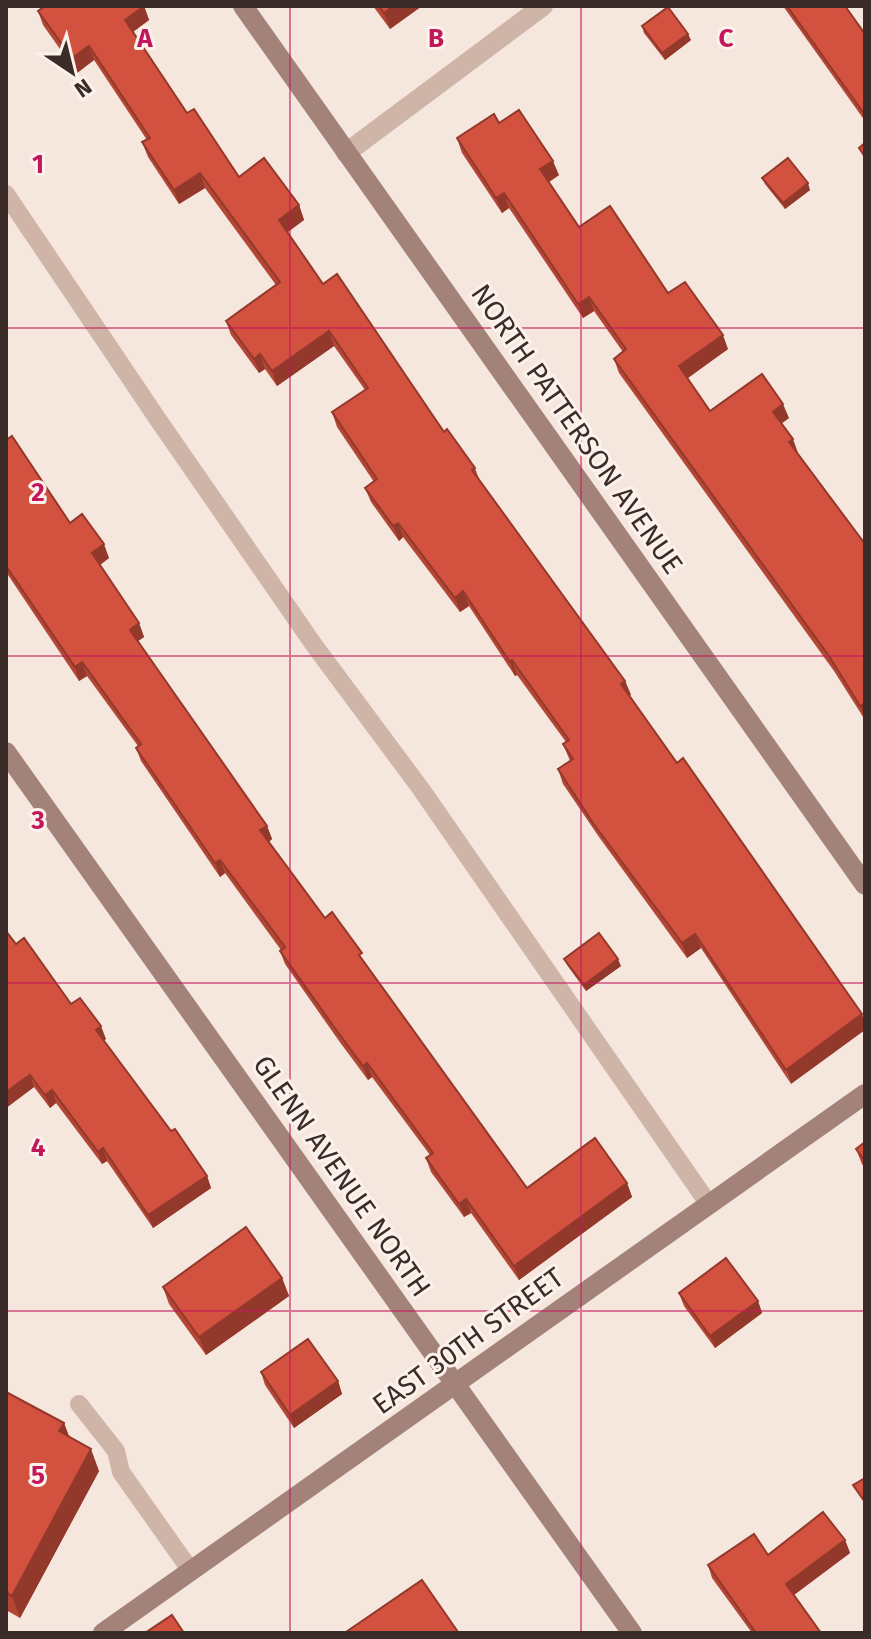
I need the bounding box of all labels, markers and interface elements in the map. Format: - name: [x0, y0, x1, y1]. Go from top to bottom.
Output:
- text: A: [136, 23, 153, 54]
- text: B: [428, 23, 444, 54]
- text: C: [719, 23, 734, 54]
- north arrow: [32, 32, 112, 112]
- text: N: [69, 73, 97, 103]
- text: 1: [32, 149, 44, 180]
- street label: NORTH PATTERSON AVENUE: [464, 278, 690, 580]
- text: 2: [31, 477, 45, 508]
- text: 3: [30, 805, 45, 836]
- street label: GLENN AVENUE NORTH: [246, 1049, 438, 1303]
- text: 4: [31, 1132, 46, 1163]
- street label: EAST 30TH STREET: [366, 1260, 570, 1421]
- text: 5: [31, 1460, 45, 1491]

